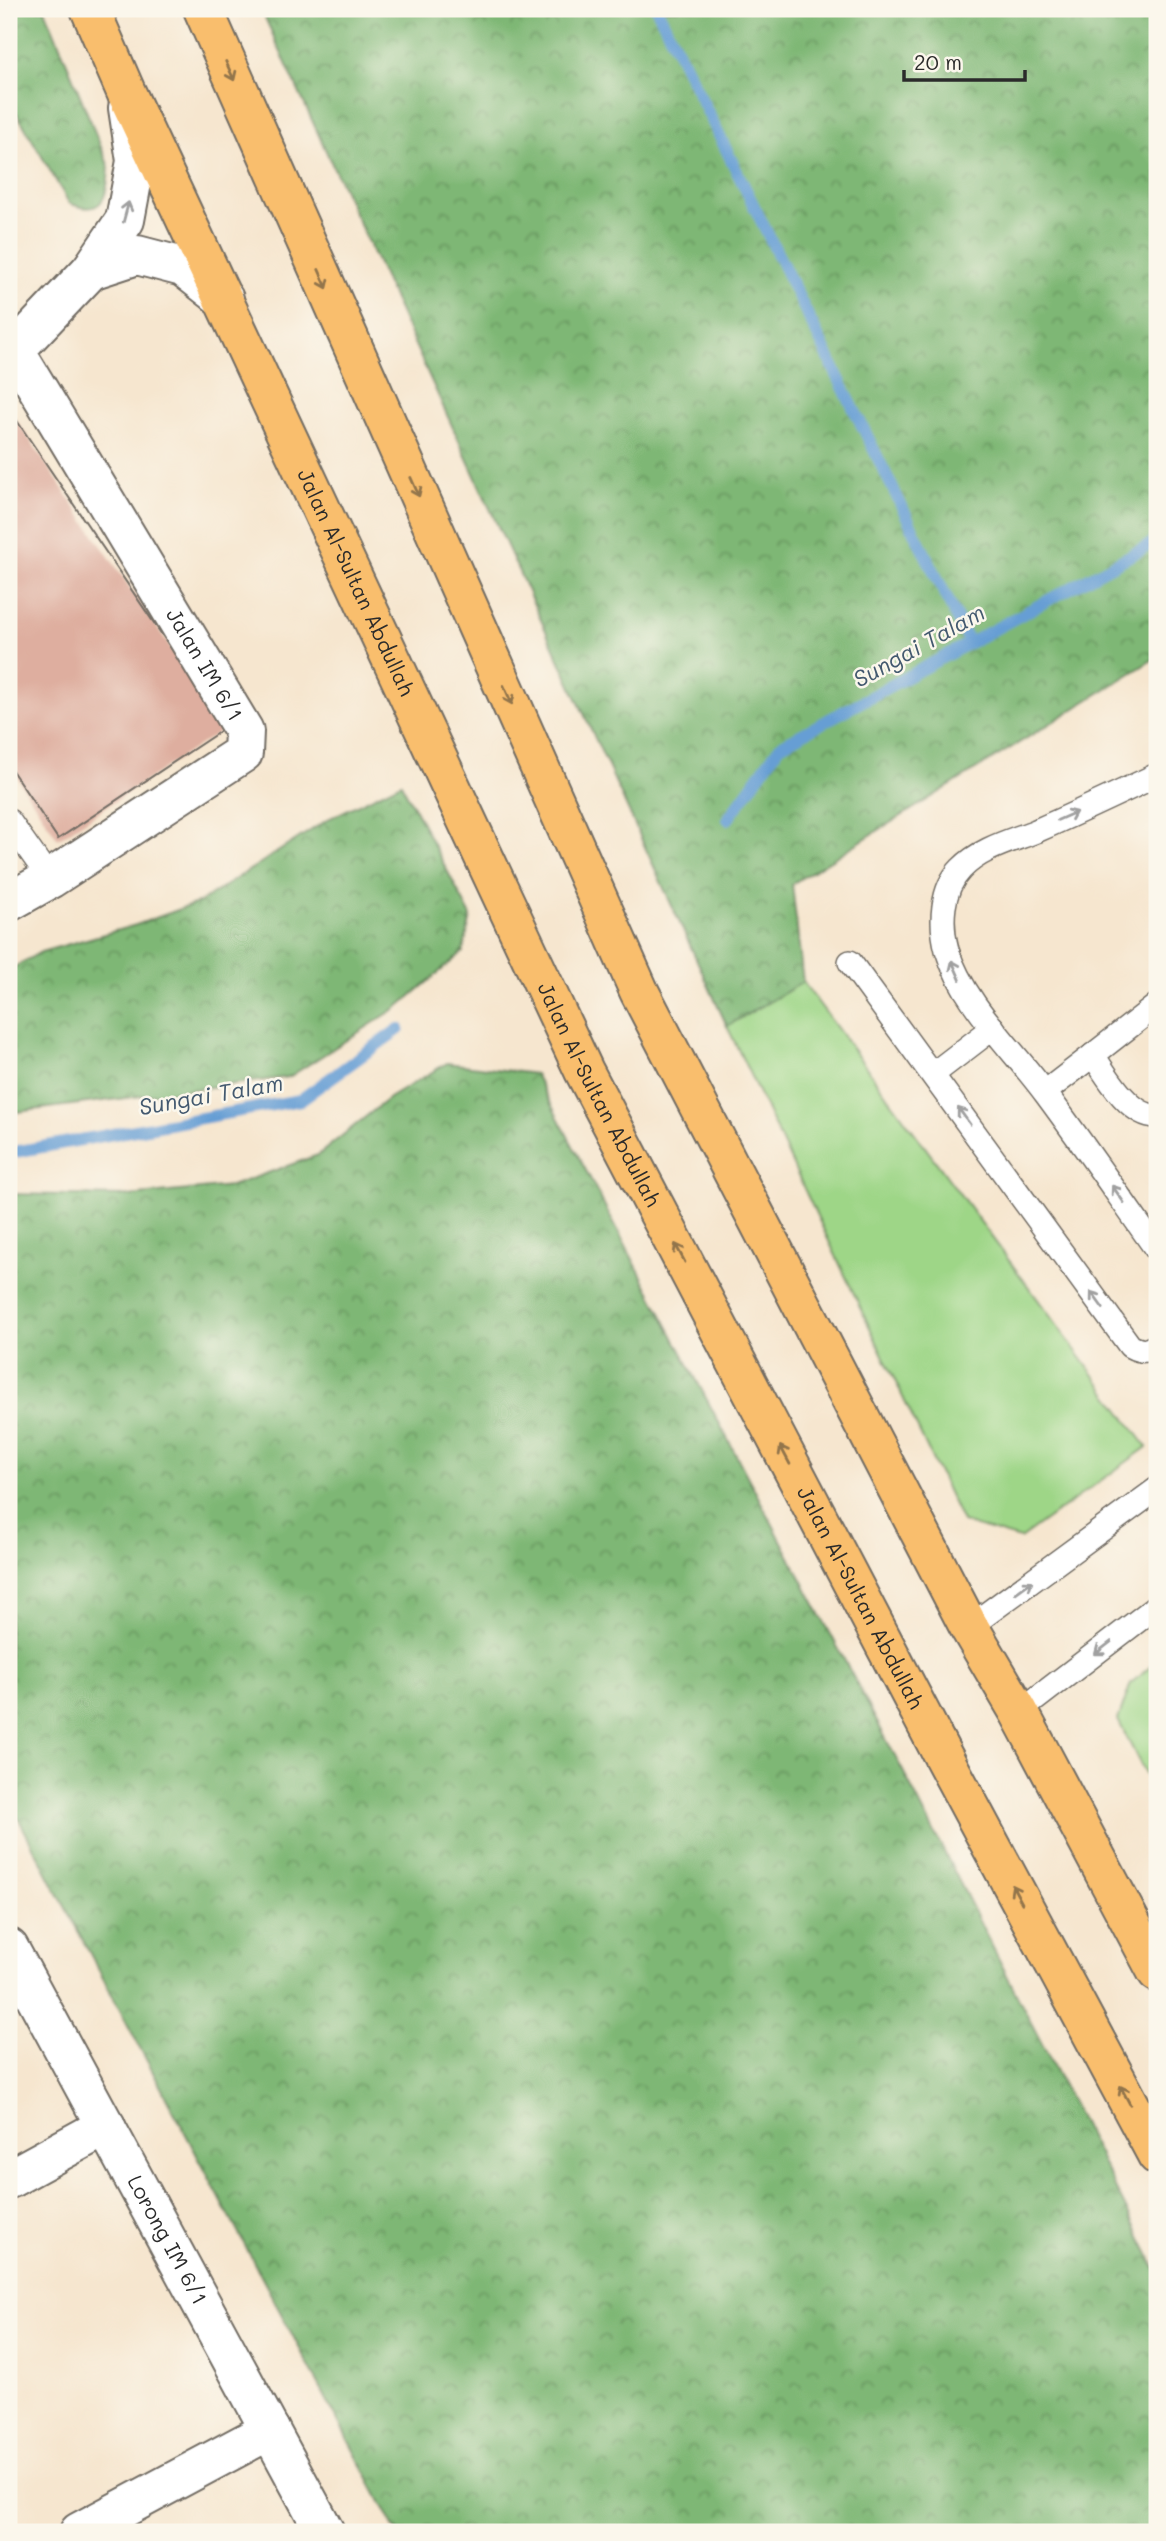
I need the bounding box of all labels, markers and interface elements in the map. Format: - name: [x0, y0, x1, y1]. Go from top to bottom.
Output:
- scale bar: [904, 38, 1024, 82]
- text: 20 m: [914, 48, 962, 75]
- one-way arrow: [224, 60, 237, 81]
- one-way arrow: [120, 201, 133, 223]
- one-way arrow: [317, 268, 330, 289]
- street label: Jalan Al-Sultan Abdullah: [292, 464, 422, 700]
- one-way arrow: [409, 476, 422, 497]
- water label: Sungai Talam: [847, 597, 990, 694]
- street label: Jalan IM 6/1: [161, 603, 250, 725]
- one-way arrow: [502, 683, 515, 705]
- one-way arrow: [1056, 809, 1078, 822]
- one-way arrow: [949, 960, 963, 981]
- street label: Jalan Al-Sultan Abdullah: [532, 978, 668, 1211]
- water label: Sungai Talam: [136, 1067, 285, 1121]
- one-way arrow: [956, 1107, 971, 1126]
- one-way arrow: [1111, 1185, 1125, 1204]
- one-way arrow: [672, 1244, 686, 1264]
- one-way arrow: [1090, 1291, 1105, 1310]
- one-way arrow: [778, 1445, 792, 1466]
- street label: Jalan Al-Sultan Abdullah: [792, 1481, 931, 1713]
- one-way arrow: [1014, 1579, 1033, 1594]
- one-way arrow: [1094, 1640, 1113, 1655]
- one-way arrow: [1010, 1885, 1024, 1905]
- one-way arrow: [1118, 2085, 1131, 2106]
- street label: Lorong IM 6/1: [122, 2170, 214, 2309]

